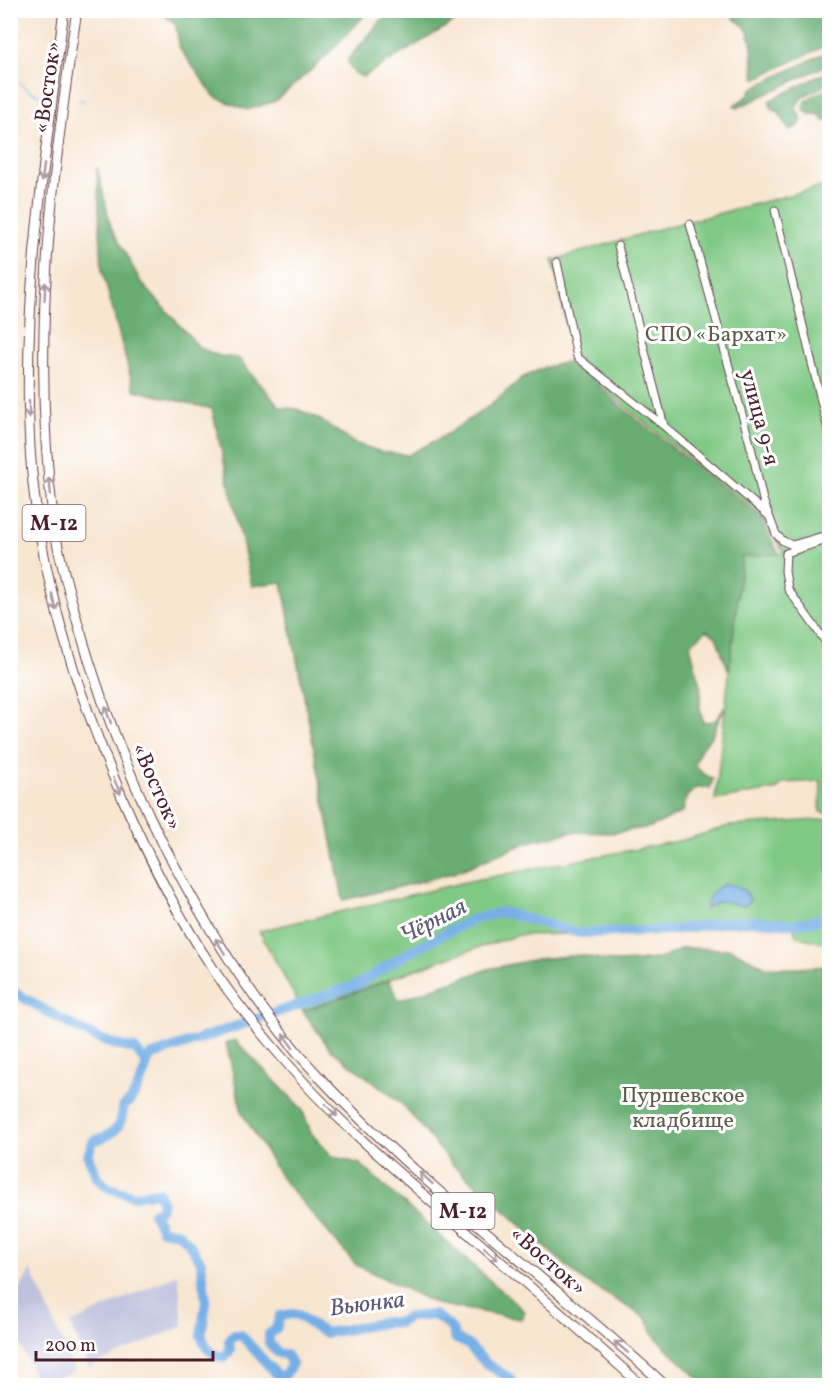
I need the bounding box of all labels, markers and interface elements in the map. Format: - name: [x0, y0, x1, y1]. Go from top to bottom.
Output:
- street label: «Восток»: [27, 39, 70, 135]
- one-way arrow: [37, 162, 48, 182]
- one-way arrow: [40, 281, 51, 301]
- park label: СПО «Бархат»: [645, 320, 787, 351]
- street label: улица 9-я: [731, 366, 786, 469]
- one-way arrow: [23, 398, 35, 418]
- one-way arrow: [44, 476, 55, 496]
- road number: М-12: [22, 505, 86, 541]
- one-way arrow: [49, 592, 61, 611]
- one-way arrow: [101, 706, 112, 725]
- street label: «Восток»: [123, 738, 189, 836]
- one-way arrow: [112, 776, 123, 795]
- water label: Чёрная: [395, 891, 473, 953]
- one-way arrow: [214, 938, 226, 955]
- one-way arrow: [282, 1033, 295, 1049]
- park label: Пуршевское кладбище: [621, 1081, 745, 1137]
- one-way arrow: [324, 1102, 338, 1117]
- one-way arrow: [419, 1171, 434, 1185]
- road number: М-12: [432, 1193, 494, 1229]
- street label: «Восток»: [502, 1220, 592, 1304]
- one-way arrow: [483, 1247, 498, 1261]
- water label: Вьюнка: [328, 1283, 407, 1326]
- scale bar: [36, 1324, 213, 1362]
- text: 200 m: [45, 1334, 96, 1359]
- one-way arrow: [613, 1341, 629, 1354]

